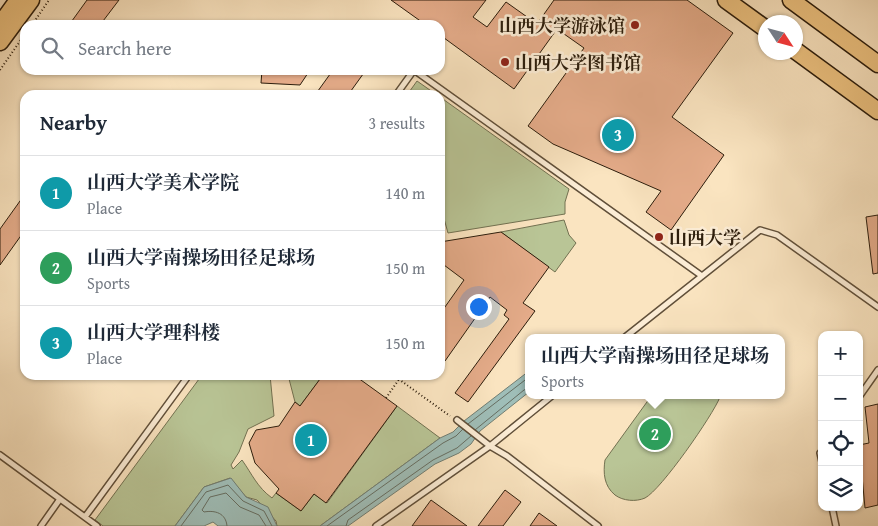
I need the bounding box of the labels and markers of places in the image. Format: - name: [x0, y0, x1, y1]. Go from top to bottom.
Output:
- place label: 山西大学游泳馆: [499, 12, 625, 39]
- marker: 山西大学游泳馆: [629, 19, 641, 31]
- place label: 山西大学图书馆: [515, 49, 641, 76]
- marker: 山西大学图书馆: [499, 56, 511, 68]
- pin: 3: [602, 116, 634, 154]
- place label: 山西大学: [669, 224, 741, 251]
- marker: 山西大学: [653, 231, 665, 243]
- pin: 2: [639, 415, 671, 453]
- pin: 1: [295, 421, 327, 459]

